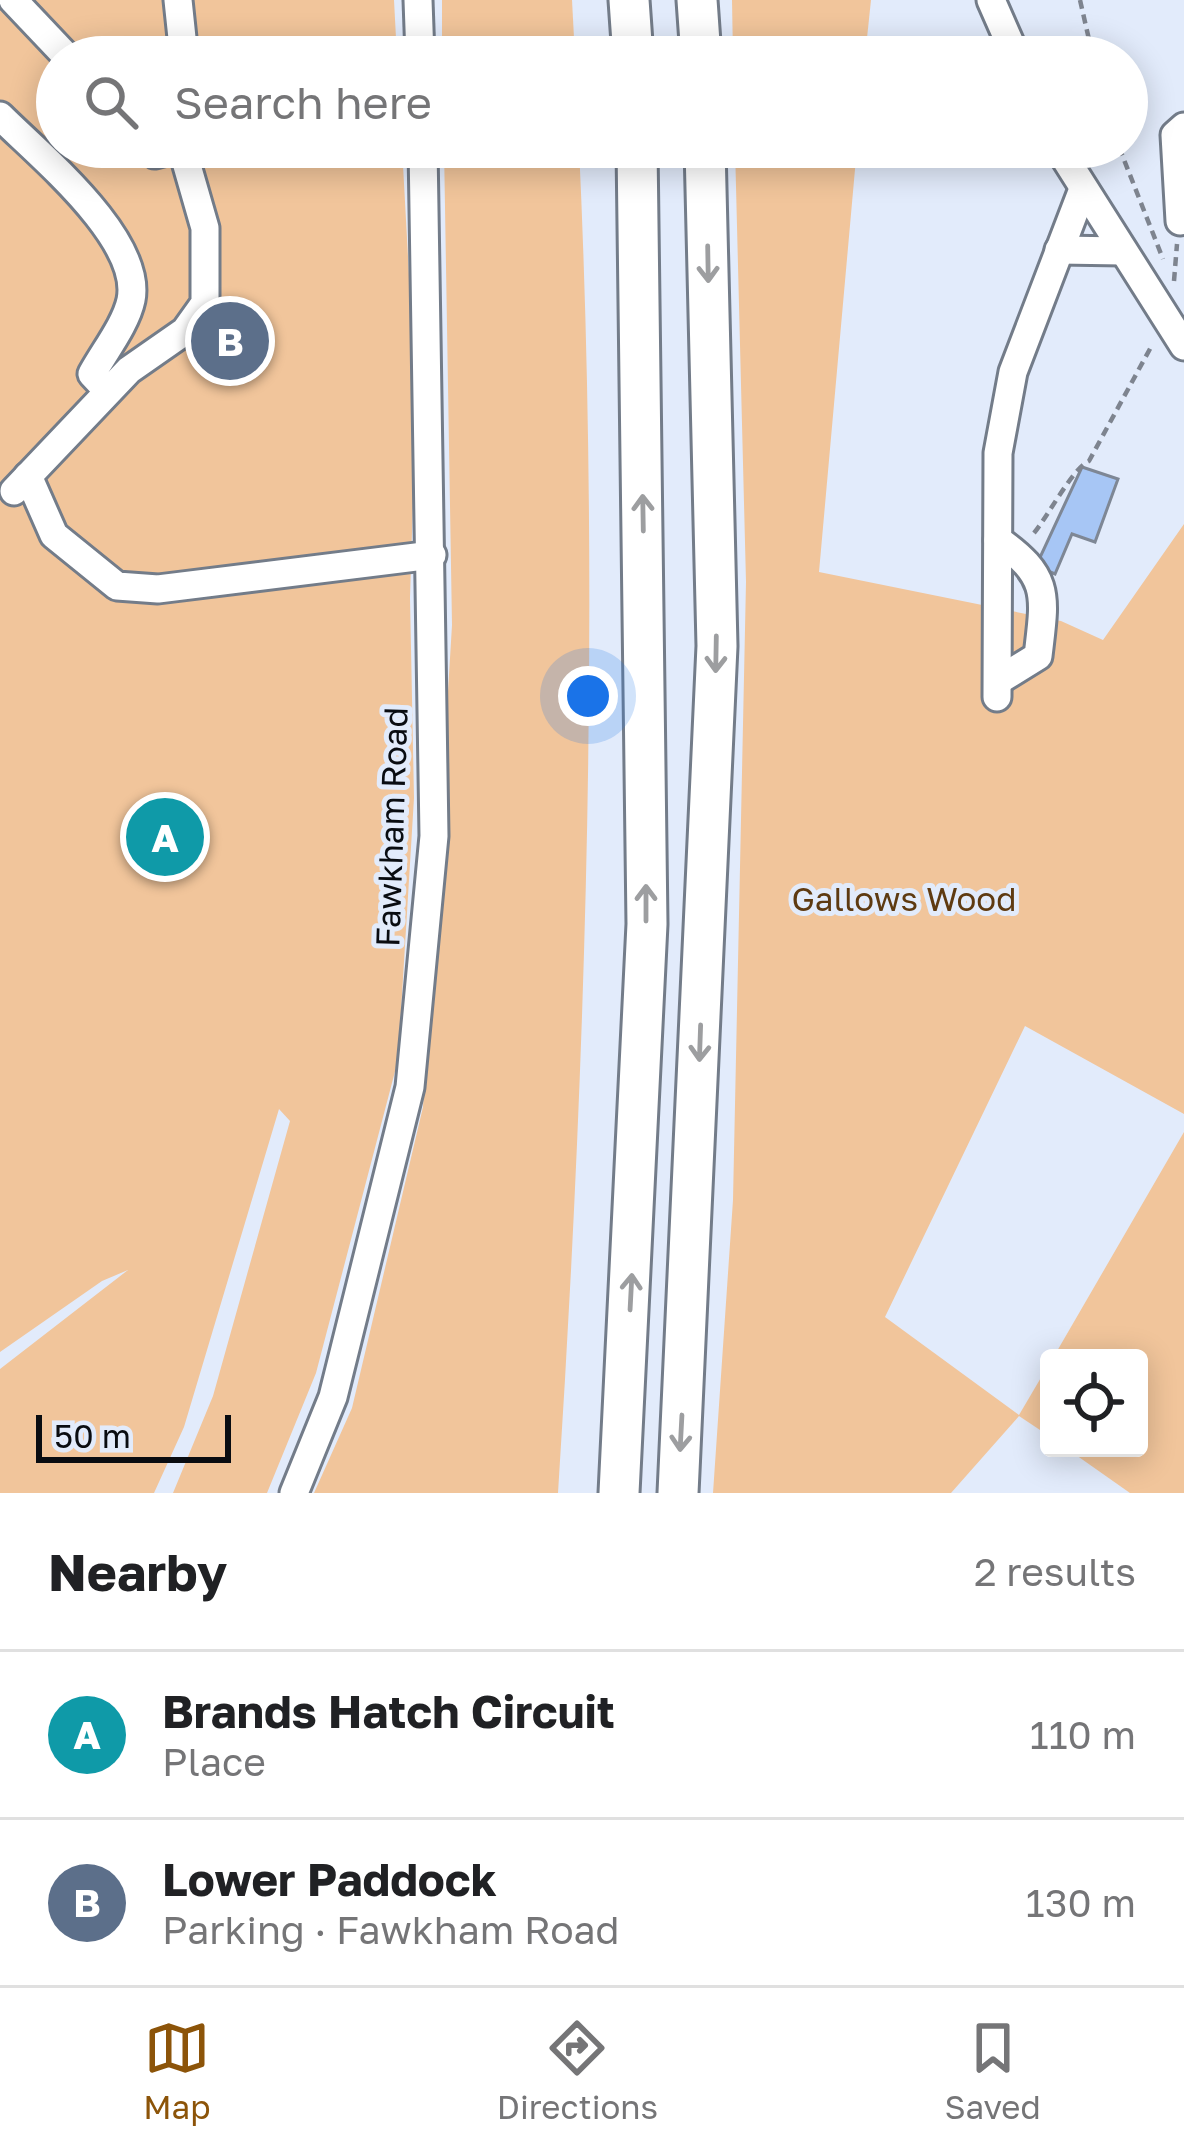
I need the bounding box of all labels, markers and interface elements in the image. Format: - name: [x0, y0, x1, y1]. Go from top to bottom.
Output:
- search box: [36, 36, 1148, 168]
- icon: search: [78, 69, 144, 135]
- text: Search here: [174, 75, 432, 129]
- one-way arrow: [696, 244, 719, 283]
- pin: B: [191, 296, 269, 386]
- one-way arrow: [632, 494, 654, 533]
- one-way arrow: [705, 634, 728, 673]
- your location: [558, 666, 618, 726]
- street label: Fawkham Road: [367, 706, 415, 948]
- pin: A: [126, 792, 204, 882]
- park label: Gallows Wood: [792, 879, 1016, 918]
- one-way arrow: [635, 884, 658, 923]
- one-way arrow: [688, 1023, 711, 1062]
- one-way arrow: [620, 1273, 643, 1312]
- map controls: [1040, 1349, 1148, 1457]
- button: locate: [1040, 1349, 1148, 1457]
- scale bar: [36, 1409, 231, 1462]
- one-way arrow: [670, 1413, 693, 1452]
- text: 50 m: [54, 1416, 131, 1455]
- text: Nearby: [48, 1541, 227, 1602]
- text: 2 results: [974, 1548, 1136, 1595]
- text: Brands Hatch Circuit: [162, 1684, 615, 1738]
- text: A: [73, 1711, 101, 1758]
- text: 110 m: [1030, 1711, 1136, 1758]
- text: Place: [162, 1738, 266, 1785]
- text: Lower Paddock: [162, 1852, 497, 1906]
- text: B: [73, 1879, 101, 1926]
- text: 130 m: [1026, 1879, 1136, 1926]
- text: Parking · Fawkham Road: [162, 1906, 620, 1953]
- tab: Map: [143, 2015, 211, 2126]
- tab: Directions: [497, 2015, 658, 2126]
- tab: Saved: [944, 2015, 1041, 2126]

